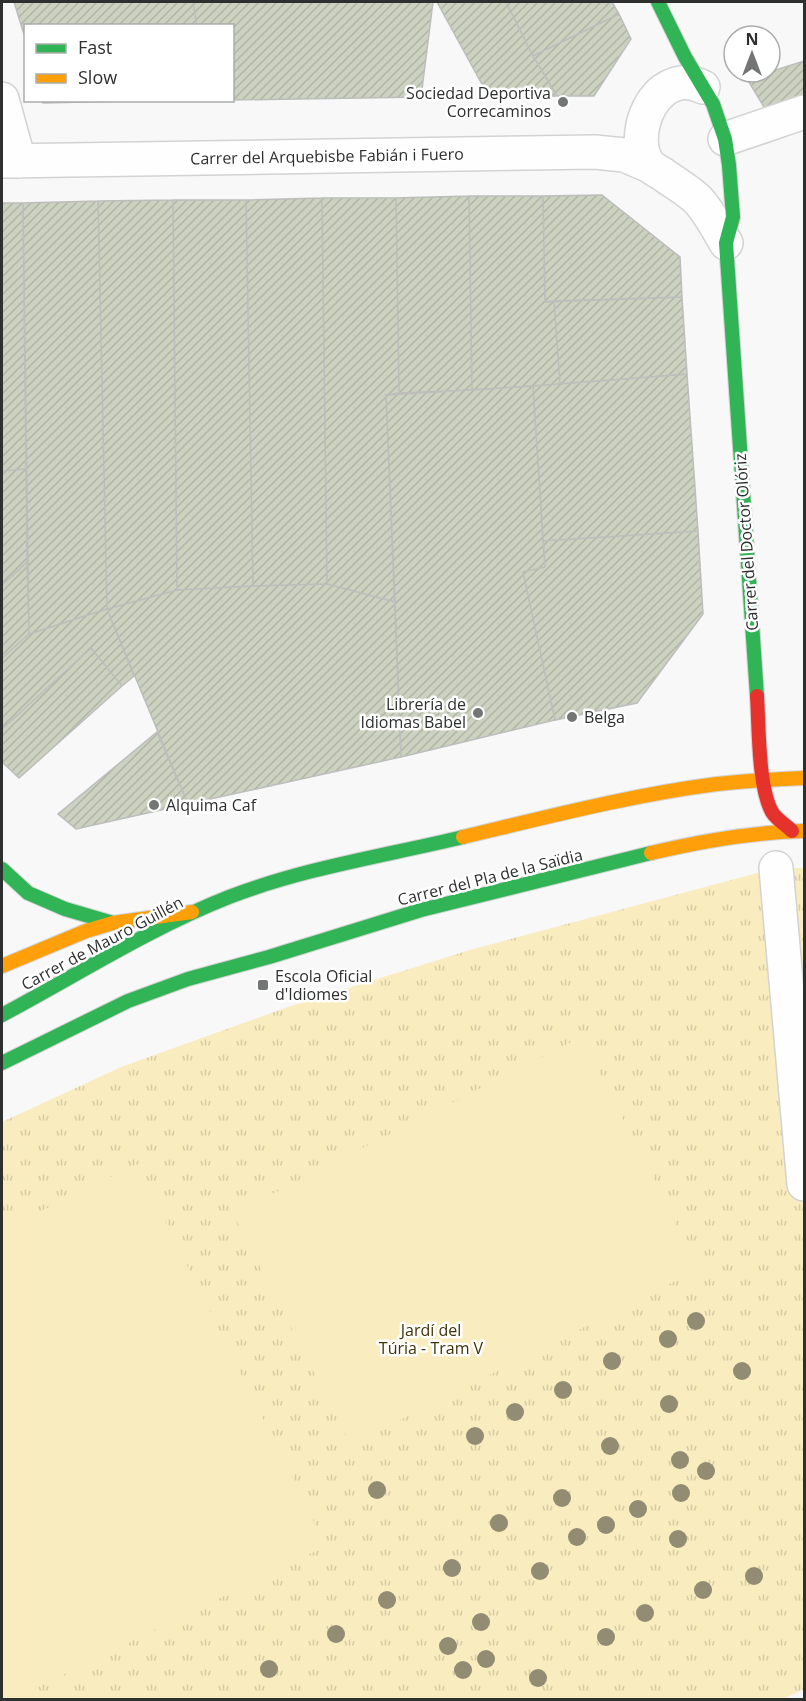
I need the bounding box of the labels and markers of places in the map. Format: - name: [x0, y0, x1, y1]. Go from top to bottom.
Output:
- place label: Sociedad Deportiva Correcaminos: [406, 82, 551, 122]
- marker: Sociedad Deportiva Correcaminos: [556, 95, 570, 109]
- place label: Librería de Idiomas Babel: [361, 693, 466, 733]
- marker: Librería de Idiomas Babel: [471, 706, 485, 720]
- place label: Belga: [584, 706, 625, 728]
- marker: Belga: [565, 710, 579, 724]
- place label: Alquima Caf: [166, 794, 258, 816]
- marker: Alquima Caf: [147, 798, 161, 812]
- place label: Escola Oficial d'Idiomes: [275, 965, 372, 1005]
- marker: Escola Oficial d'Idiomes: [256, 978, 270, 992]

